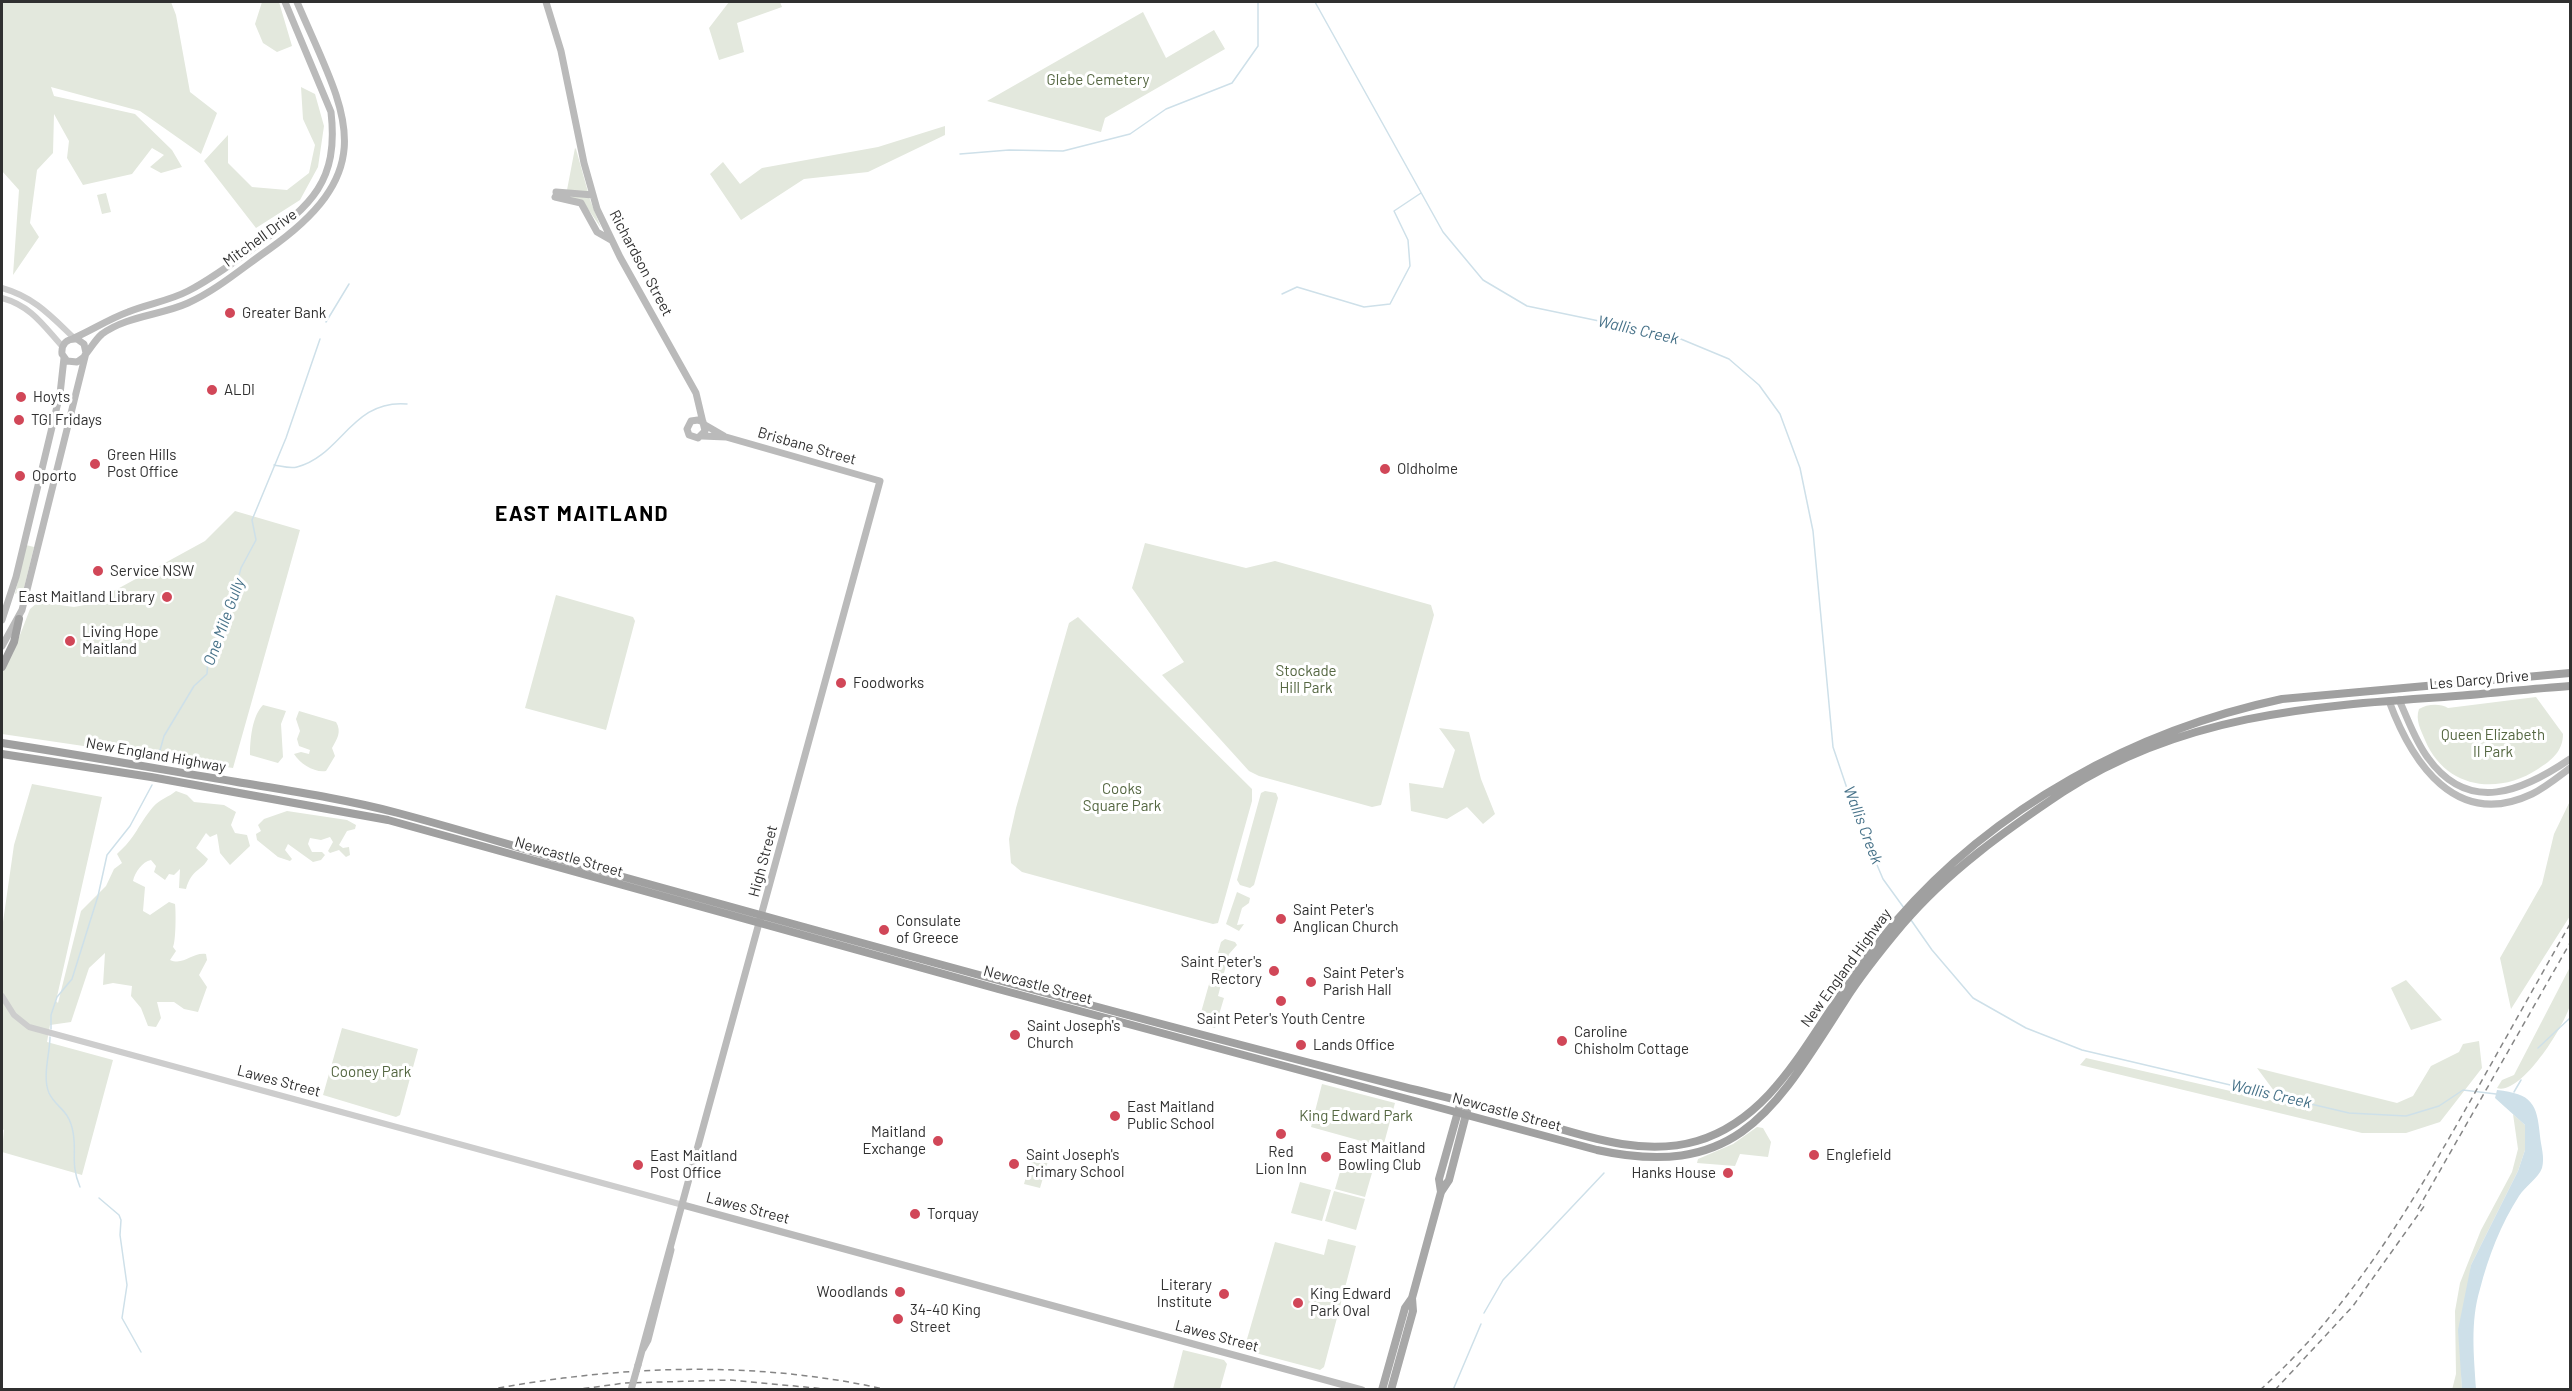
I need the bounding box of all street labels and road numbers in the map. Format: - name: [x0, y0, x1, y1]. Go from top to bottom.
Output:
- street label: Mitchell Drive: [220, 205, 300, 271]
- street label: Richardson Street: [605, 207, 677, 319]
- street label: Brisbane Street: [756, 423, 858, 469]
- street label: Les Darcy Drive: [2428, 667, 2530, 693]
- street label: New England Highway: [85, 734, 227, 776]
- street label: High Street: [745, 823, 781, 899]
- street label: Newcastle Street: [513, 833, 625, 881]
- street label: New England Highway: [1797, 905, 1895, 1031]
- street label: Newcastle Street: [982, 962, 1094, 1008]
- street label: Lawes Street: [235, 1061, 323, 1101]
- street label: Newcastle Street: [1451, 1089, 1563, 1135]
- street label: Lawes Street: [704, 1188, 792, 1228]
- street label: Lawes Street: [1173, 1316, 1261, 1356]

